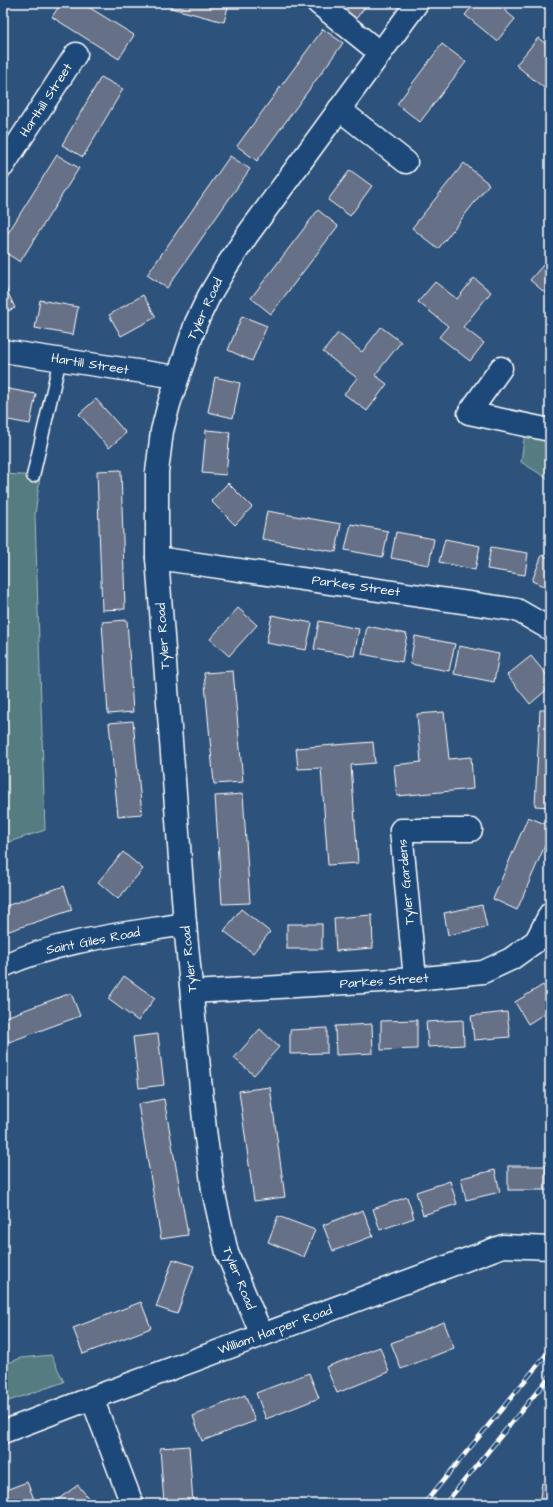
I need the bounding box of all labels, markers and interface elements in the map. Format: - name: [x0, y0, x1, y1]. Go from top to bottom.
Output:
- street label: Harthill Street: [15, 59, 77, 140]
- street label: Tyler Road: [183, 275, 228, 343]
- street label: Hartill Street: [50, 349, 131, 379]
- street label: Parkes Street: [311, 571, 402, 601]
- street label: Tyler Road: [152, 602, 175, 670]
- street label: Tyler Gardens: [393, 838, 420, 926]
- street label: Saint Giles Road: [44, 923, 142, 959]
- street label: Tyler Road: [177, 925, 202, 993]
- street label: Parkes Street: [339, 969, 430, 993]
- street label: Tyler Road: [217, 1244, 260, 1313]
- street label: William Harper Road: [215, 1301, 335, 1359]

